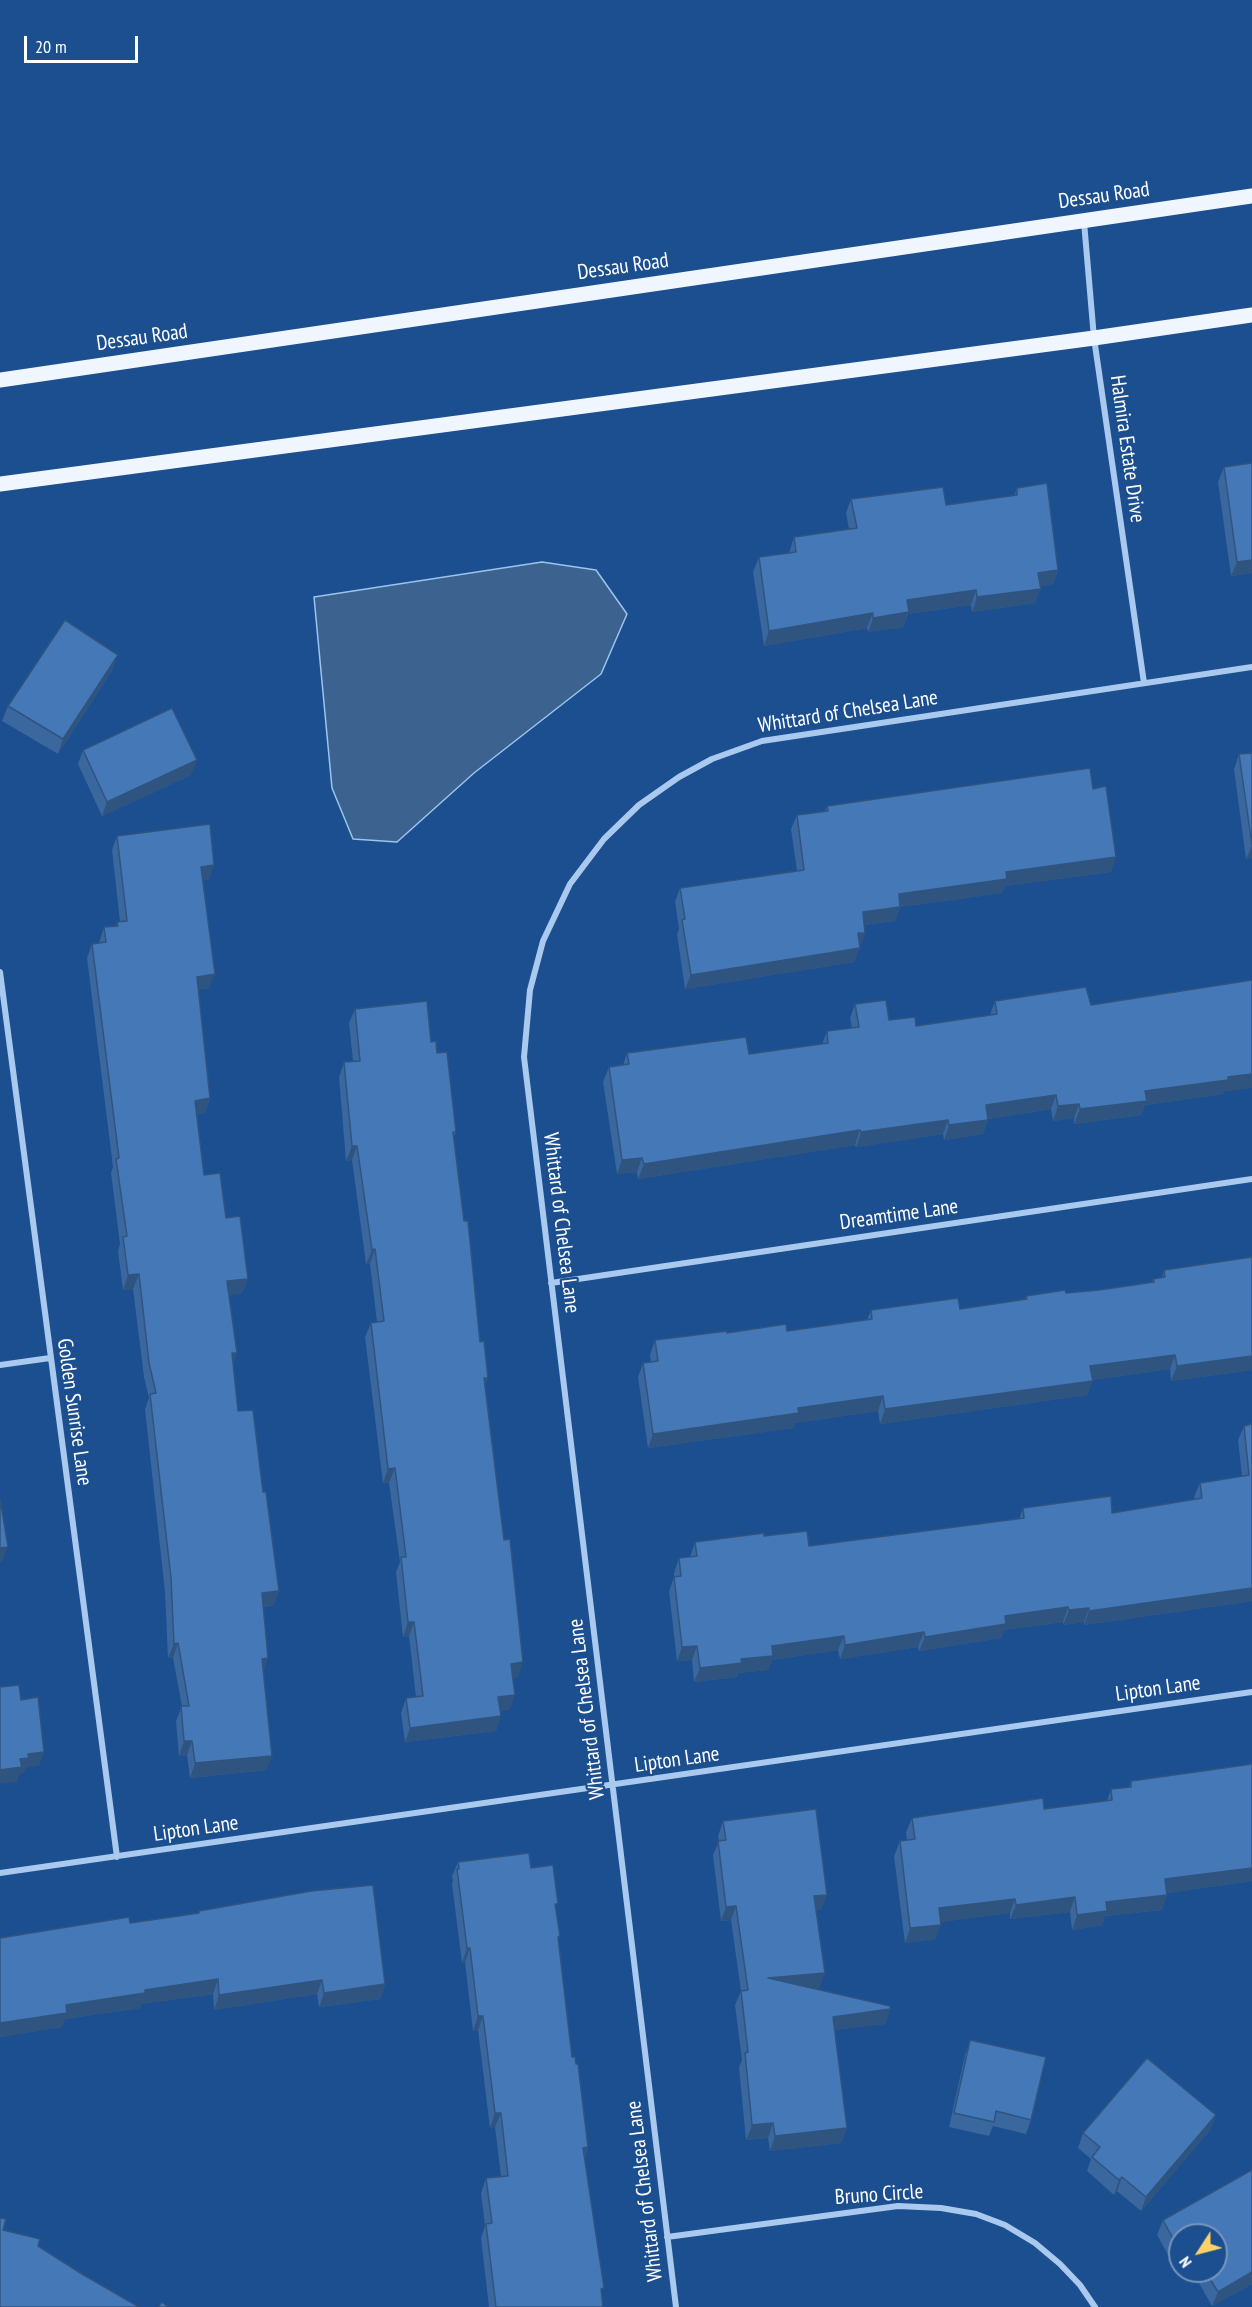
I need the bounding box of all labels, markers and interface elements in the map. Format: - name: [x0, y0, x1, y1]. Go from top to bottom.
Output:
- scale bar: [27, 24, 141, 62]
- text: 20 m: [35, 35, 67, 58]
- street label: Dessau Road: [1057, 177, 1151, 215]
- street label: Dessau Road: [576, 248, 670, 286]
- street label: Dessau Road: [95, 319, 189, 357]
- street label: Halmira Estate Drive: [1104, 374, 1150, 524]
- street label: Whittard of Chelsea Lane: [756, 685, 940, 739]
- street label: Whittard of Chelsea Lane: [537, 1131, 585, 1315]
- street label: Dreamtime Lane: [838, 1194, 960, 1236]
- street label: Golden Sunrise Lane: [51, 1337, 97, 1487]
- street label: Whittard of Chelsea Lane: [563, 1617, 611, 1801]
- street label: Lipton Lane: [1114, 1671, 1202, 1707]
- street label: Lipton Lane: [633, 1742, 721, 1778]
- street label: Lipton Lane: [152, 1811, 240, 1847]
- street label: Whittard of Chelsea Lane: [621, 2099, 669, 2283]
- street label: Bruno Circle: [834, 2179, 924, 2211]
- north arrow: [1168, 2223, 1228, 2283]
- text: N: [1174, 2253, 1196, 2272]

